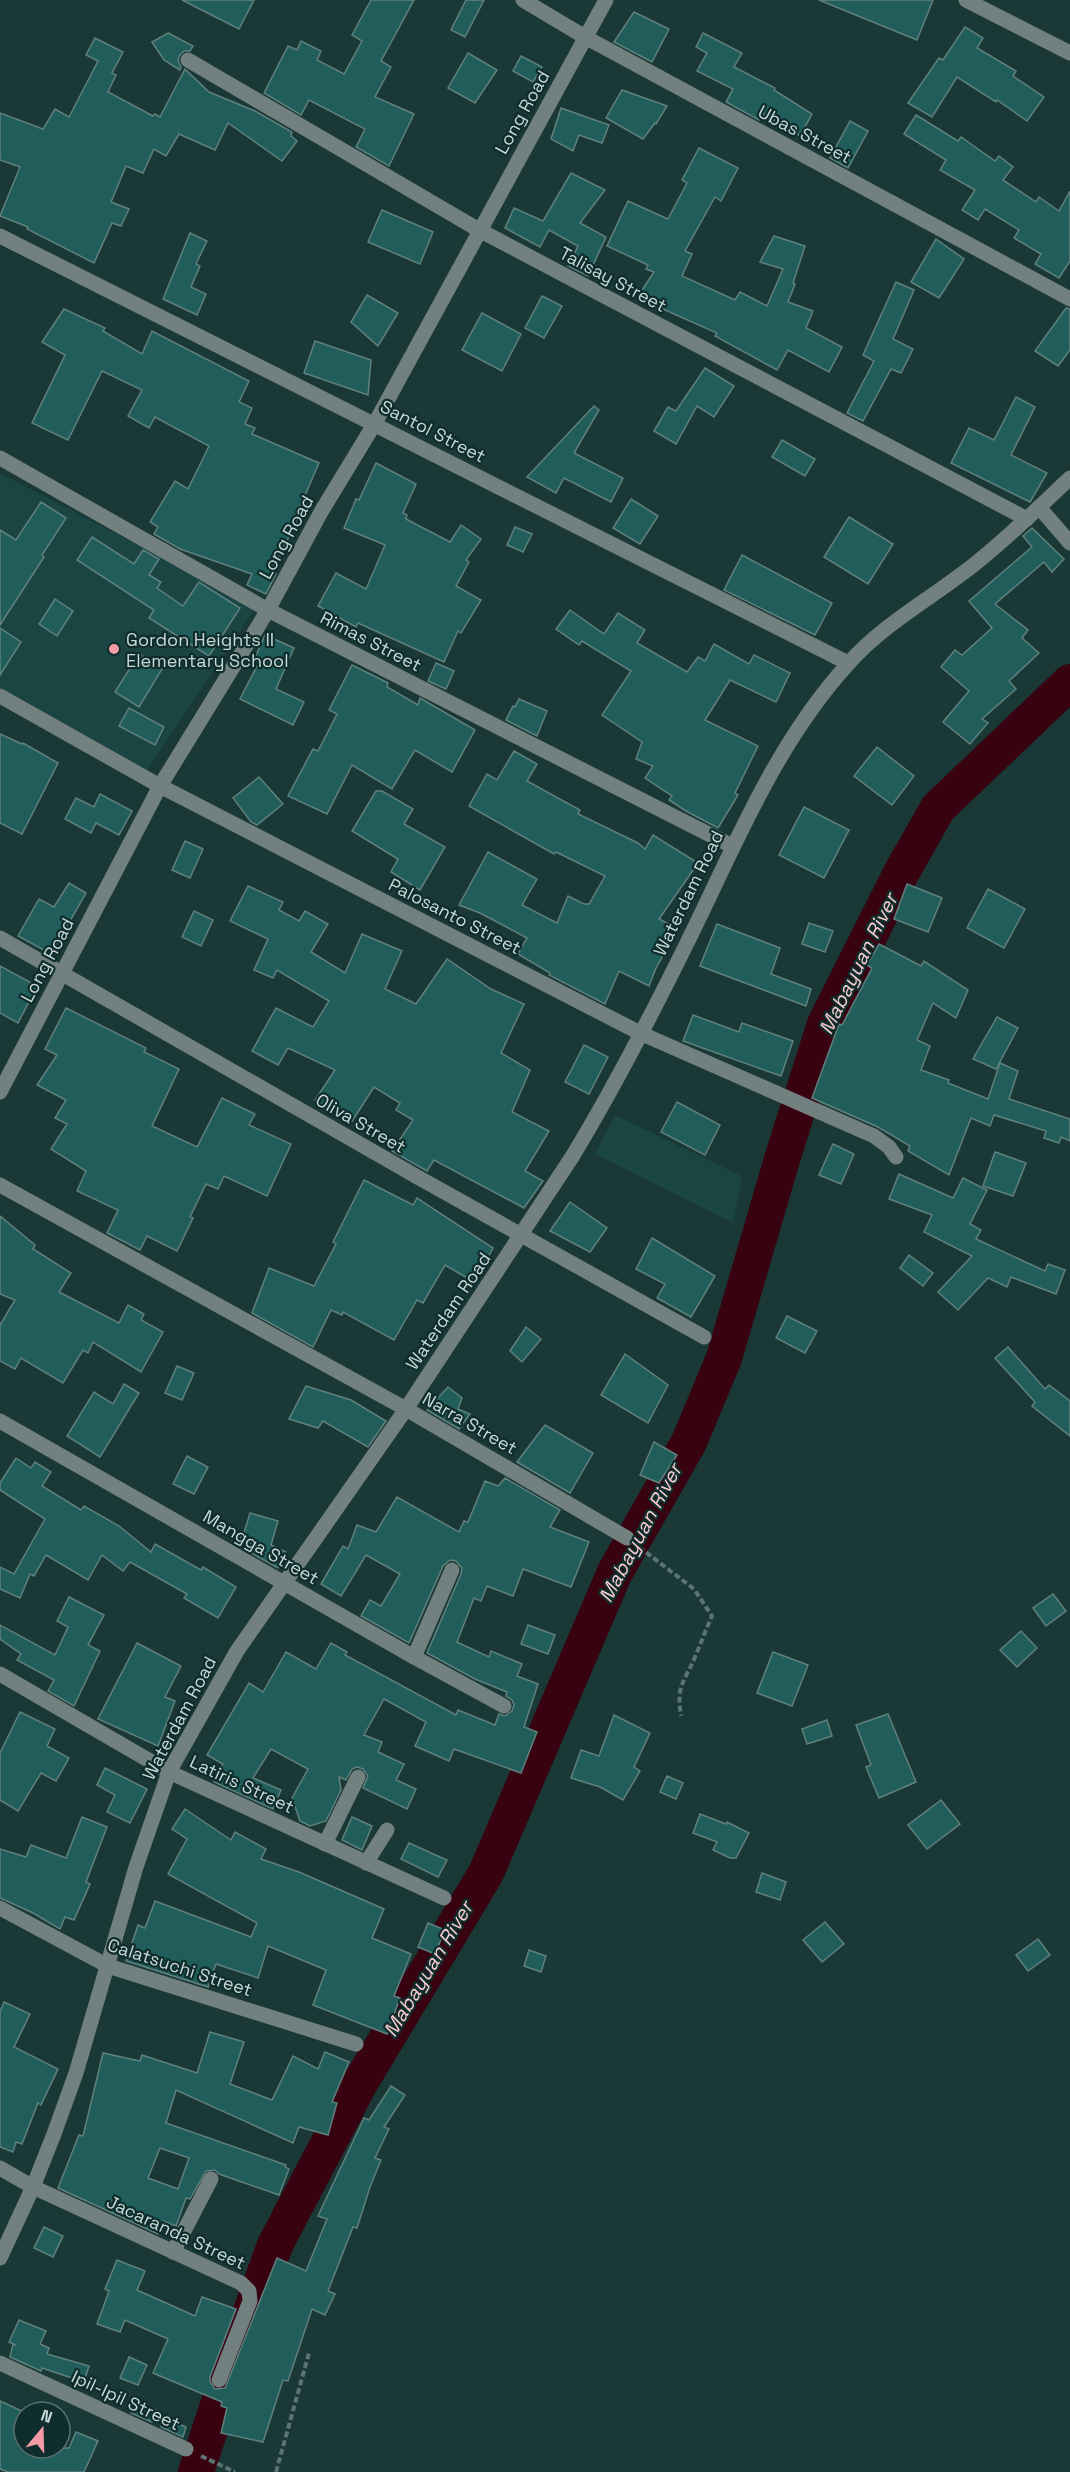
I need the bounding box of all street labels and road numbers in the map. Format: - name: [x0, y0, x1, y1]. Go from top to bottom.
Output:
- street label: Long Road: [490, 66, 554, 158]
- street label: Ubas Street: [754, 100, 856, 168]
- street label: Talisay Street: [555, 241, 671, 317]
- street label: Santol Street: [376, 395, 490, 467]
- street label: Long Road: [254, 491, 318, 583]
- street label: Rimas Street: [316, 606, 426, 676]
- street label: Waterdam Road: [648, 827, 728, 959]
- street label: Palosanto Street: [385, 873, 525, 959]
- street label: Long Road: [15, 914, 79, 1006]
- street label: Oliva Street: [312, 1088, 410, 1158]
- street label: Waterdam Road: [400, 1248, 496, 1374]
- street label: Narra Street: [419, 1387, 521, 1459]
- street label: Mangga Street: [199, 1505, 323, 1589]
- street label: Waterdam Road: [137, 1652, 221, 1784]
- street label: Latiris Street: [186, 1750, 298, 1818]
- street label: Calatsuchi Street: [105, 1933, 255, 2001]
- street label: Jacaranda Street: [103, 2190, 249, 2274]
- street label: Ipil-Ipil Street: [68, 2365, 184, 2435]

